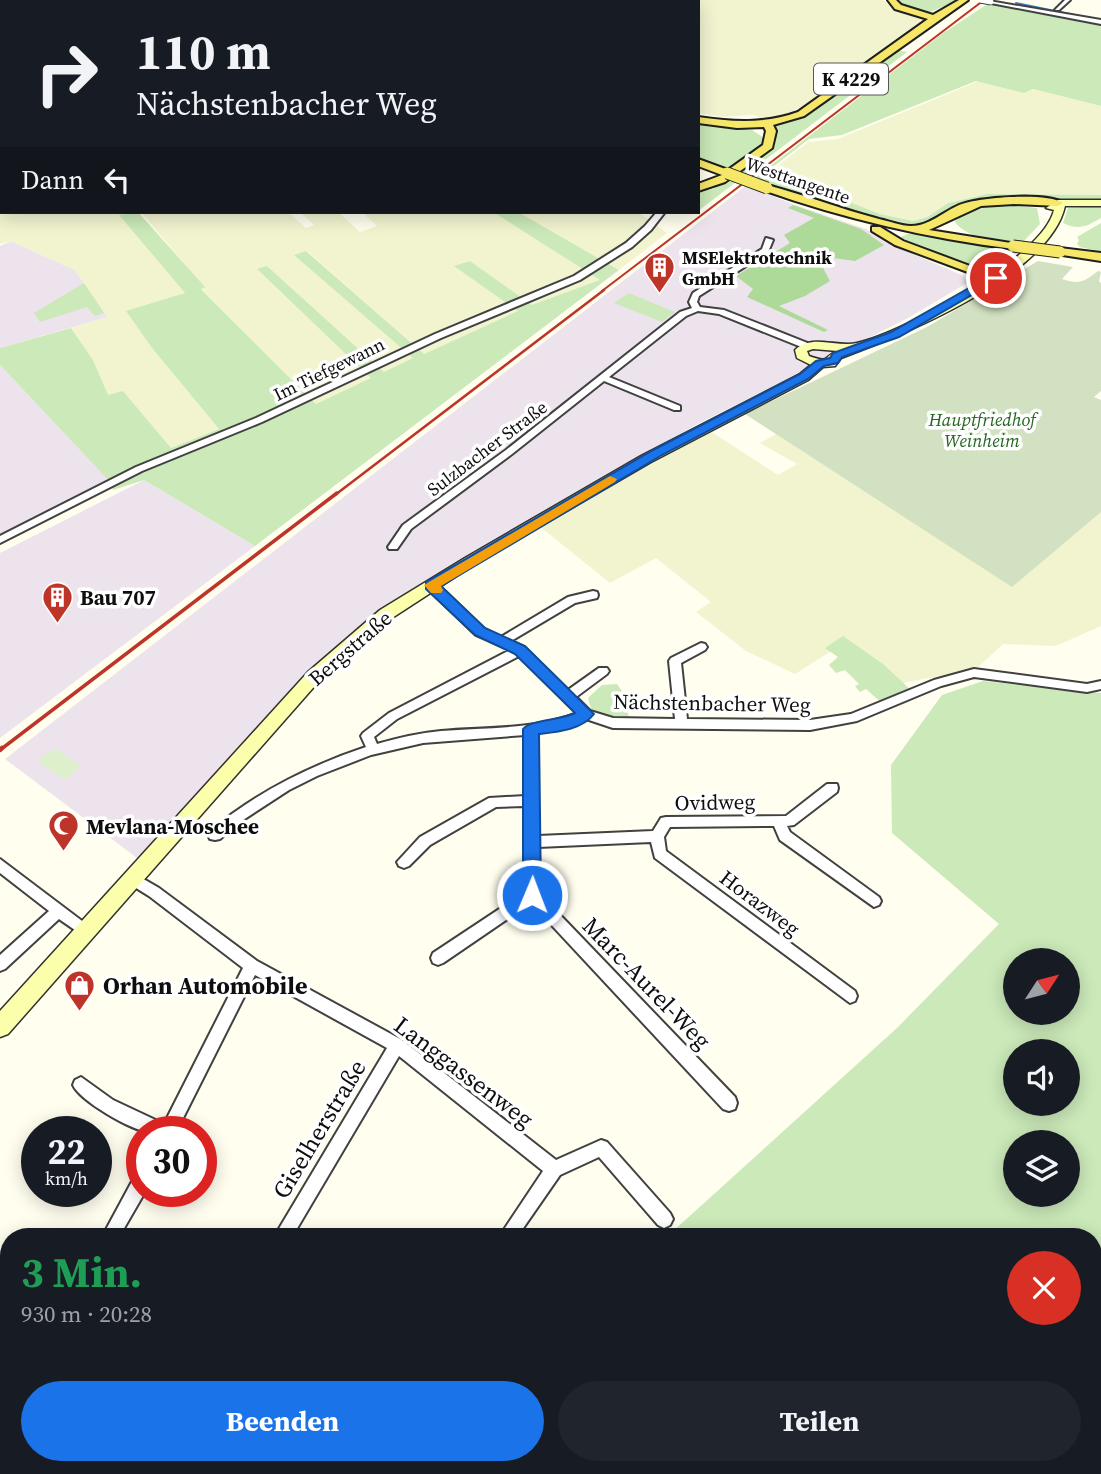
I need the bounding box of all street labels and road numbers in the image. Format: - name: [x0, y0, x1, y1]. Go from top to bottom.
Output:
- road number: K 4229: [814, 64, 888, 94]
- street label: Westtangente: [742, 150, 854, 210]
- street label: Im Tiefgewann: [269, 331, 389, 407]
- street label: Sulzbacher Straße: [422, 395, 552, 501]
- street label: Bergstraße: [302, 604, 398, 692]
- street label: Nächstenbacher Weg: [613, 687, 811, 719]
- street label: Ovidweg: [674, 787, 756, 817]
- street label: Horazweg: [714, 863, 806, 943]
- street label: Marc-Aurel-Weg: [575, 910, 719, 1056]
- street label: Langgassenweg: [387, 1009, 541, 1135]
- street label: Giselherstraße: [265, 1053, 373, 1205]

